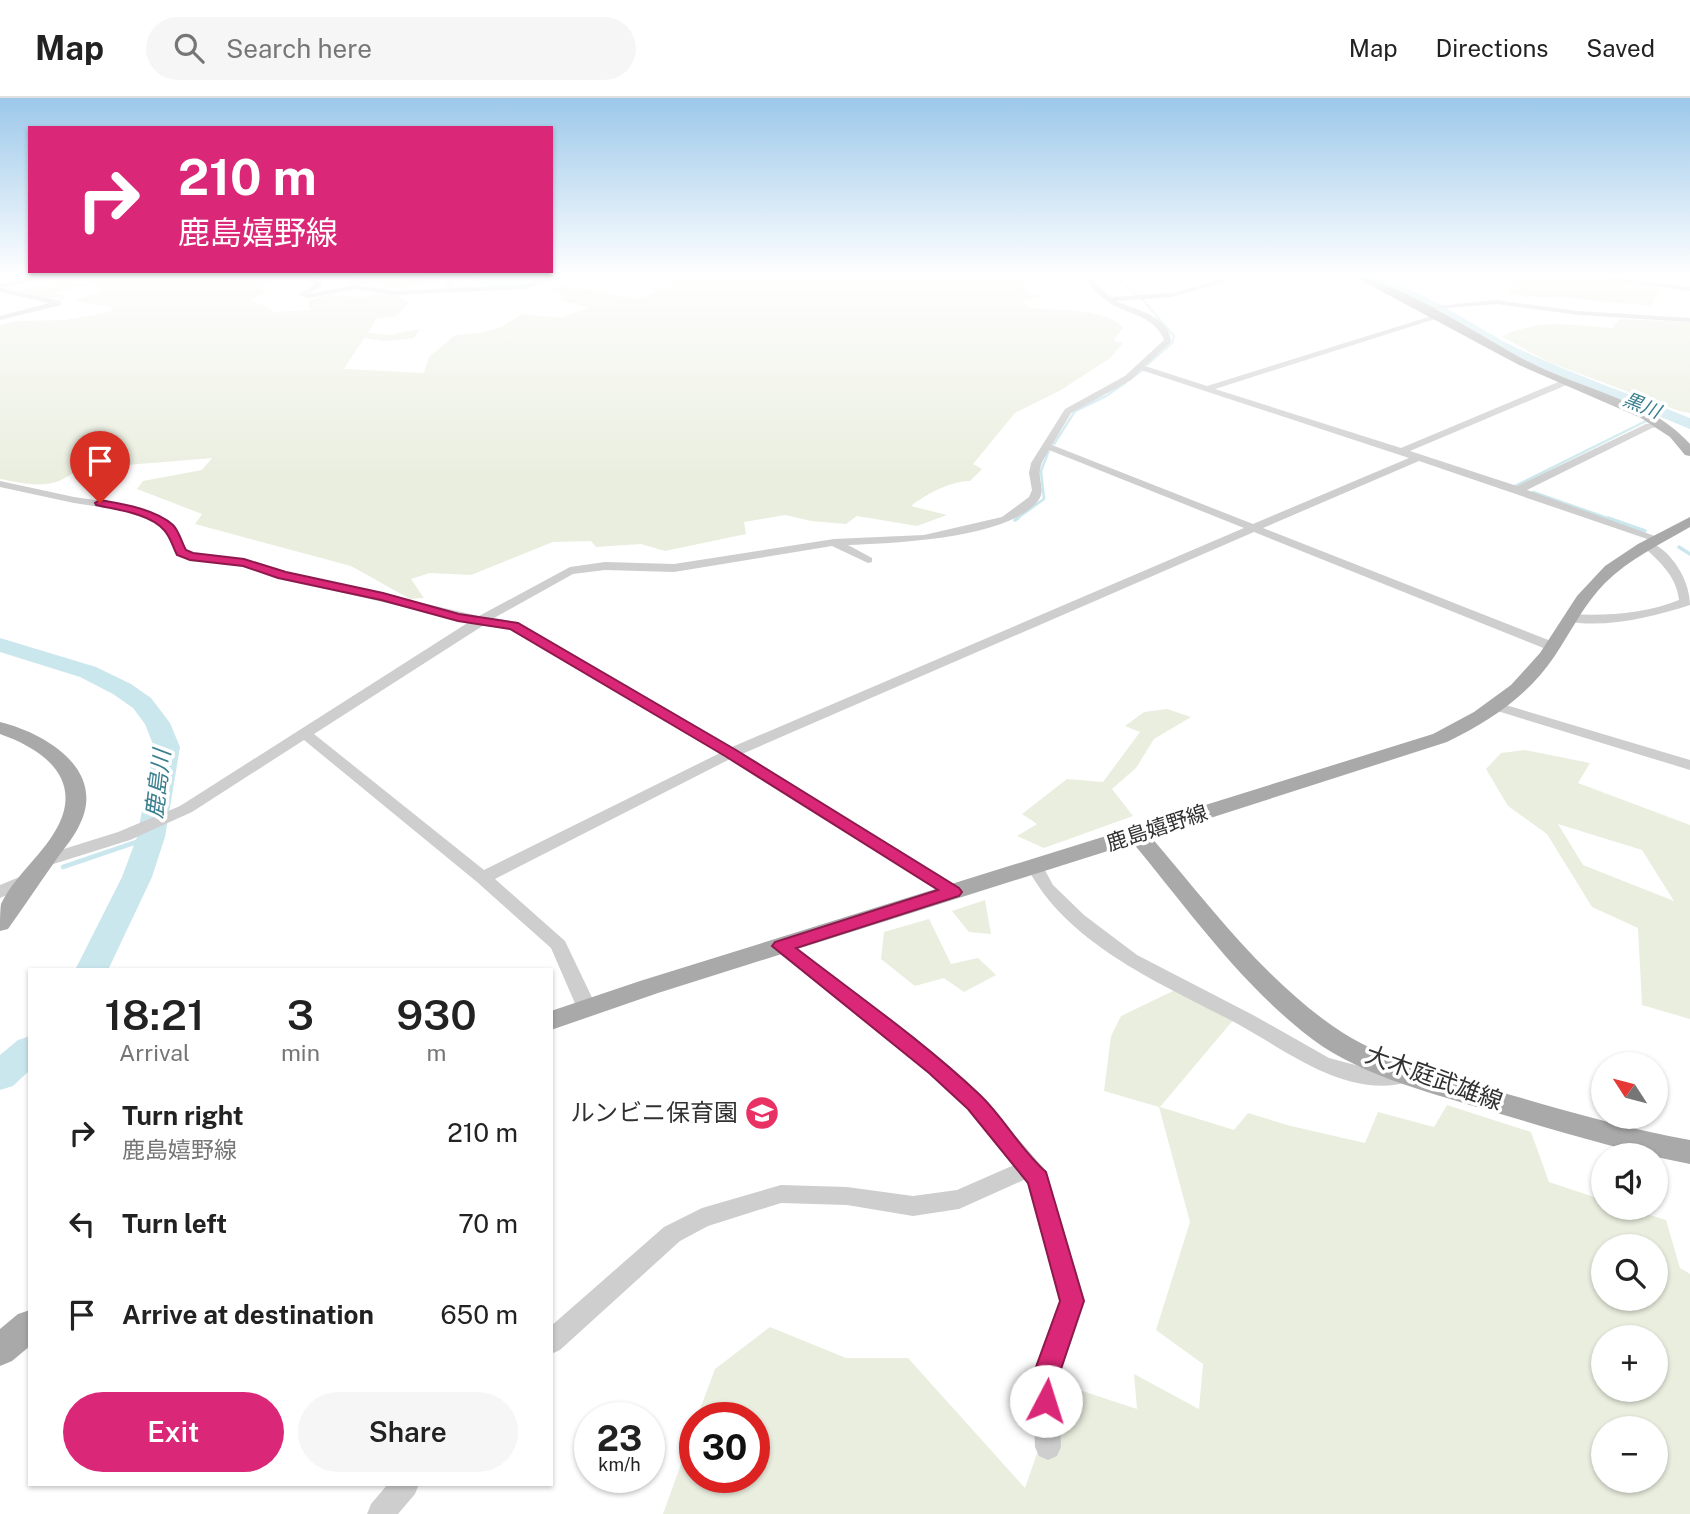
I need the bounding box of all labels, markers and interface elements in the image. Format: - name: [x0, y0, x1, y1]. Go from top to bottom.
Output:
- search box: [146, 17, 636, 80]
- text: Map: [35, 29, 104, 67]
- icon: search: [170, 29, 208, 67]
- text: Search here: [226, 33, 372, 64]
- text: Map: [1349, 34, 1398, 62]
- text: Directions: [1436, 34, 1548, 62]
- text: Saved: [1586, 34, 1655, 62]
- text: 210 m: [178, 148, 317, 206]
- icon: right: [63, 154, 154, 245]
- text: 鹿島嬉野線: [178, 214, 338, 251]
- water label: 黒川: [1620, 388, 1666, 423]
- pin: [70, 431, 130, 503]
- icon: arrive: [81, 442, 119, 480]
- water label: 鹿島川: [140, 745, 175, 820]
- street label: 鹿島嬉野線: [1103, 799, 1211, 856]
- text: 18:21: [104, 990, 205, 1039]
- text: 3: [287, 990, 314, 1039]
- text: 930: [396, 990, 477, 1039]
- text: Arrival: [119, 1039, 190, 1066]
- text: min: [281, 1039, 320, 1066]
- text: m: [427, 1039, 446, 1066]
- street label: 大木庭武雄線: [1362, 1039, 1507, 1115]
- north arrow: [1591, 1052, 1668, 1129]
- map controls: [1591, 1052, 1668, 1493]
- school or university icon: ルンビニ保育園: [743, 1094, 781, 1132]
- place label: ルンビニ保育園: [570, 1098, 738, 1126]
- text: Turn right: [122, 1100, 244, 1131]
- icon: right: [63, 1114, 101, 1152]
- text: 210 m: [447, 1117, 518, 1148]
- text: 鹿島嬉野線: [122, 1136, 237, 1163]
- button: sound: [1591, 1143, 1668, 1220]
- icon: left: [63, 1205, 101, 1243]
- text: Turn left: [122, 1208, 227, 1239]
- text: 70 m: [458, 1208, 518, 1239]
- button: search: [1591, 1234, 1668, 1311]
- icon: arrive: [63, 1296, 101, 1334]
- text: Arrive at destination: [122, 1299, 374, 1330]
- text: 650 m: [440, 1299, 518, 1330]
- button: +: [1591, 1325, 1668, 1402]
- position arrow: [1009, 1364, 1083, 1438]
- button: Exit: [63, 1392, 284, 1472]
- button: Share: [298, 1392, 518, 1472]
- speed limit sign: 30: [679, 1402, 770, 1493]
- button: −: [1591, 1416, 1668, 1493]
- text: 23: [597, 1418, 642, 1459]
- text: km/h: [598, 1454, 641, 1475]

